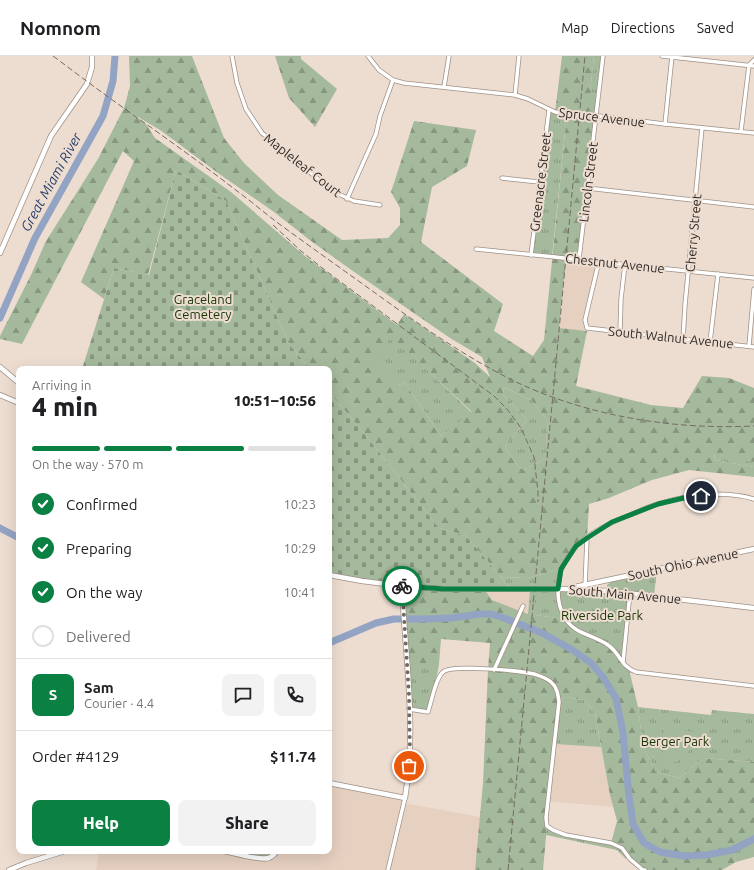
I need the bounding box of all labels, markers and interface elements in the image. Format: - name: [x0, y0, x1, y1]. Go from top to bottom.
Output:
- text: Nomnom: [20, 17, 101, 39]
- text: Map: [561, 20, 589, 36]
- text: Directions: [611, 20, 675, 36]
- text: Saved: [697, 20, 734, 36]
- street label: Spruce Avenue: [558, 105, 646, 129]
- water label: Great Miami River: [17, 129, 85, 234]
- street label: Mapleleaf Court: [261, 130, 345, 200]
- street label: Greenacre Street: [527, 132, 553, 232]
- street label: Lincoln Street: [576, 141, 600, 223]
- street label: Cherry Street: [683, 193, 703, 273]
- street label: Chestnut Avenue: [565, 251, 665, 275]
- park label: Graceland Cemetery: [174, 292, 232, 321]
- street label: South Walnut Avenue: [608, 323, 734, 351]
- text: Arriving in: [32, 378, 91, 392]
- text: 4 min: [32, 392, 98, 421]
- text: 10:51–10:56: [233, 392, 316, 409]
- text: On the way · 570 m: [32, 457, 144, 471]
- pin: [684, 479, 718, 513]
- icon: home: [690, 485, 712, 507]
- icon: check: [32, 493, 54, 515]
- text: Confirmed: [66, 496, 138, 513]
- text: 10:23: [283, 497, 316, 511]
- icon: check: [32, 537, 54, 559]
- text: Preparing: [66, 540, 132, 557]
- text: 10:29: [283, 541, 316, 555]
- street label: South Ohio Avenue: [627, 545, 739, 583]
- courier: [382, 566, 422, 606]
- icon: bike: [391, 575, 413, 597]
- icon: check: [32, 581, 54, 603]
- street label: South Main Avenue: [568, 582, 682, 606]
- text: On the way: [66, 584, 142, 601]
- text: 10:41: [283, 585, 316, 599]
- park label: Riverside Park: [561, 608, 643, 622]
- text: Delivered: [66, 628, 131, 645]
- button: chat: [222, 674, 264, 716]
- button: phone: [274, 674, 316, 716]
- text: Sam: [84, 679, 114, 696]
- text: S: [49, 686, 57, 703]
- text: Courier · 4.4: [84, 696, 154, 710]
- park label: Berger Park: [641, 734, 710, 748]
- text: Order #4129: [32, 748, 119, 765]
- text: $11.74: [270, 748, 316, 765]
- pin: [392, 749, 426, 783]
- icon: bag: [398, 755, 420, 777]
- button: Help: [32, 800, 170, 846]
- button: Share: [178, 800, 316, 846]

